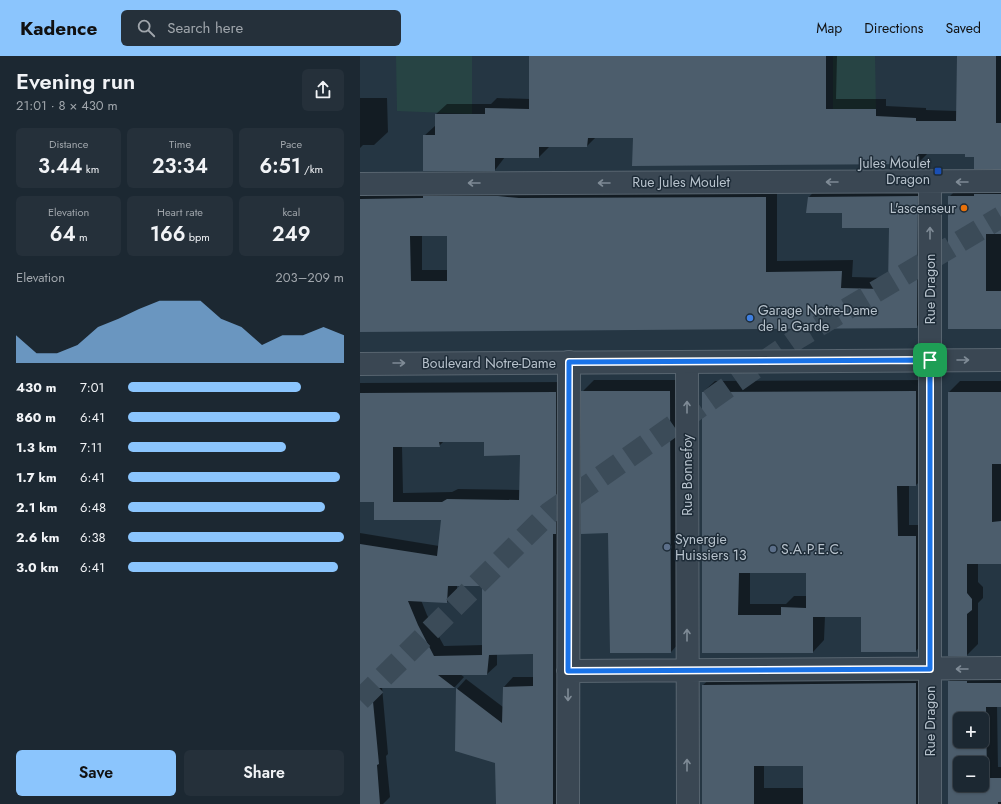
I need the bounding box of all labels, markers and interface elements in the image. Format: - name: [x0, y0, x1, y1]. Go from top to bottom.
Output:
- search box: [121, 10, 401, 46]
- text: Kadence: [20, 15, 97, 42]
- icon: search: [135, 17, 157, 39]
- text: Search here: [167, 17, 243, 39]
- text: Map: [816, 18, 842, 38]
- text: Directions: [864, 18, 924, 38]
- text: Saved: [946, 18, 981, 38]
- text: Evening run: [16, 65, 135, 97]
- button: share: [302, 69, 344, 111]
- text: 21:01 · 8 × 430 m: [16, 96, 118, 115]
- text: Distance: [49, 136, 88, 152]
- text: Time: [169, 136, 191, 152]
- text: Pace: [280, 136, 302, 152]
- text: 3.44: [38, 152, 83, 181]
- text: 23:34: [152, 152, 208, 181]
- text: 6:51: [259, 152, 301, 181]
- place label: Jules Moulet Dragon: [857, 153, 931, 189]
- text: km: [83, 161, 99, 177]
- text: /km: [301, 161, 323, 177]
- marker: Jules Moulet Dragon: [933, 166, 943, 176]
- street label: Rue Jules Moulet: [632, 172, 730, 192]
- one-way arrow: [826, 178, 839, 186]
- one-way arrow: [956, 178, 969, 186]
- one-way arrow: [468, 179, 481, 187]
- one-way arrow: [598, 179, 611, 187]
- place label: L'ascenseur: [890, 198, 956, 218]
- marker: L'ascenseur: [959, 203, 969, 213]
- text: Elevation: [48, 204, 89, 220]
- text: Heart rate: [157, 204, 203, 220]
- text: kcal: [282, 204, 300, 220]
- text: 64: [50, 220, 76, 249]
- text: 166: [150, 220, 185, 249]
- text: 249: [272, 220, 311, 249]
- one-way arrow: [926, 227, 934, 240]
- text: m: [76, 229, 88, 245]
- text: bpm: [185, 229, 210, 245]
- street label: Rue Dragon: [920, 254, 940, 324]
- text: Elevation: [16, 268, 65, 287]
- text: 203–209 m: [275, 268, 344, 287]
- place label: Garage Notre-Dame de la Garde: [758, 300, 878, 336]
- marker: Garage Notre-Dame de la Garde: [745, 313, 755, 323]
- pin: [913, 343, 947, 377]
- icon: arrive: [919, 349, 941, 371]
- street label: Boulevard Notre-Dame: [422, 353, 556, 373]
- one-way arrow: [956, 356, 969, 364]
- one-way arrow: [392, 359, 405, 367]
- text: 430 m: [16, 378, 56, 397]
- text: 7:01: [80, 378, 104, 397]
- one-way arrow: [683, 401, 691, 414]
- text: 860 m: [16, 408, 56, 427]
- text: 6:41: [80, 408, 105, 427]
- street label: Rue Bonnefoy: [677, 433, 697, 516]
- text: 1.3 km: [16, 438, 57, 457]
- text: 7:11: [80, 438, 102, 457]
- text: 1.7 km: [16, 468, 57, 487]
- text: 6:41: [80, 468, 105, 487]
- text: 2.1 km: [16, 498, 57, 517]
- text: 6:48: [80, 498, 106, 517]
- text: 2.6 km: [16, 528, 59, 547]
- text: 6:38: [80, 528, 106, 547]
- place label: Synergie Huissiers 13: [675, 529, 747, 565]
- place label: S.A.P.E.C.: [781, 539, 843, 559]
- marker: Synergie Huissiers 13: [662, 542, 672, 552]
- marker: S.A.P.E.C.: [768, 544, 778, 554]
- text: 3.0 km: [16, 558, 59, 577]
- text: 6:41: [80, 558, 105, 577]
- one-way arrow: [683, 629, 691, 642]
- one-way arrow: [956, 665, 969, 673]
- street label: Rue Dragon: [920, 686, 940, 756]
- one-way arrow: [564, 688, 572, 701]
- map controls: [953, 712, 989, 792]
- button: +: [953, 712, 989, 748]
- button: Save: [16, 750, 176, 796]
- button: Share: [184, 750, 344, 796]
- button: −: [953, 756, 989, 792]
- one-way arrow: [683, 759, 691, 772]

